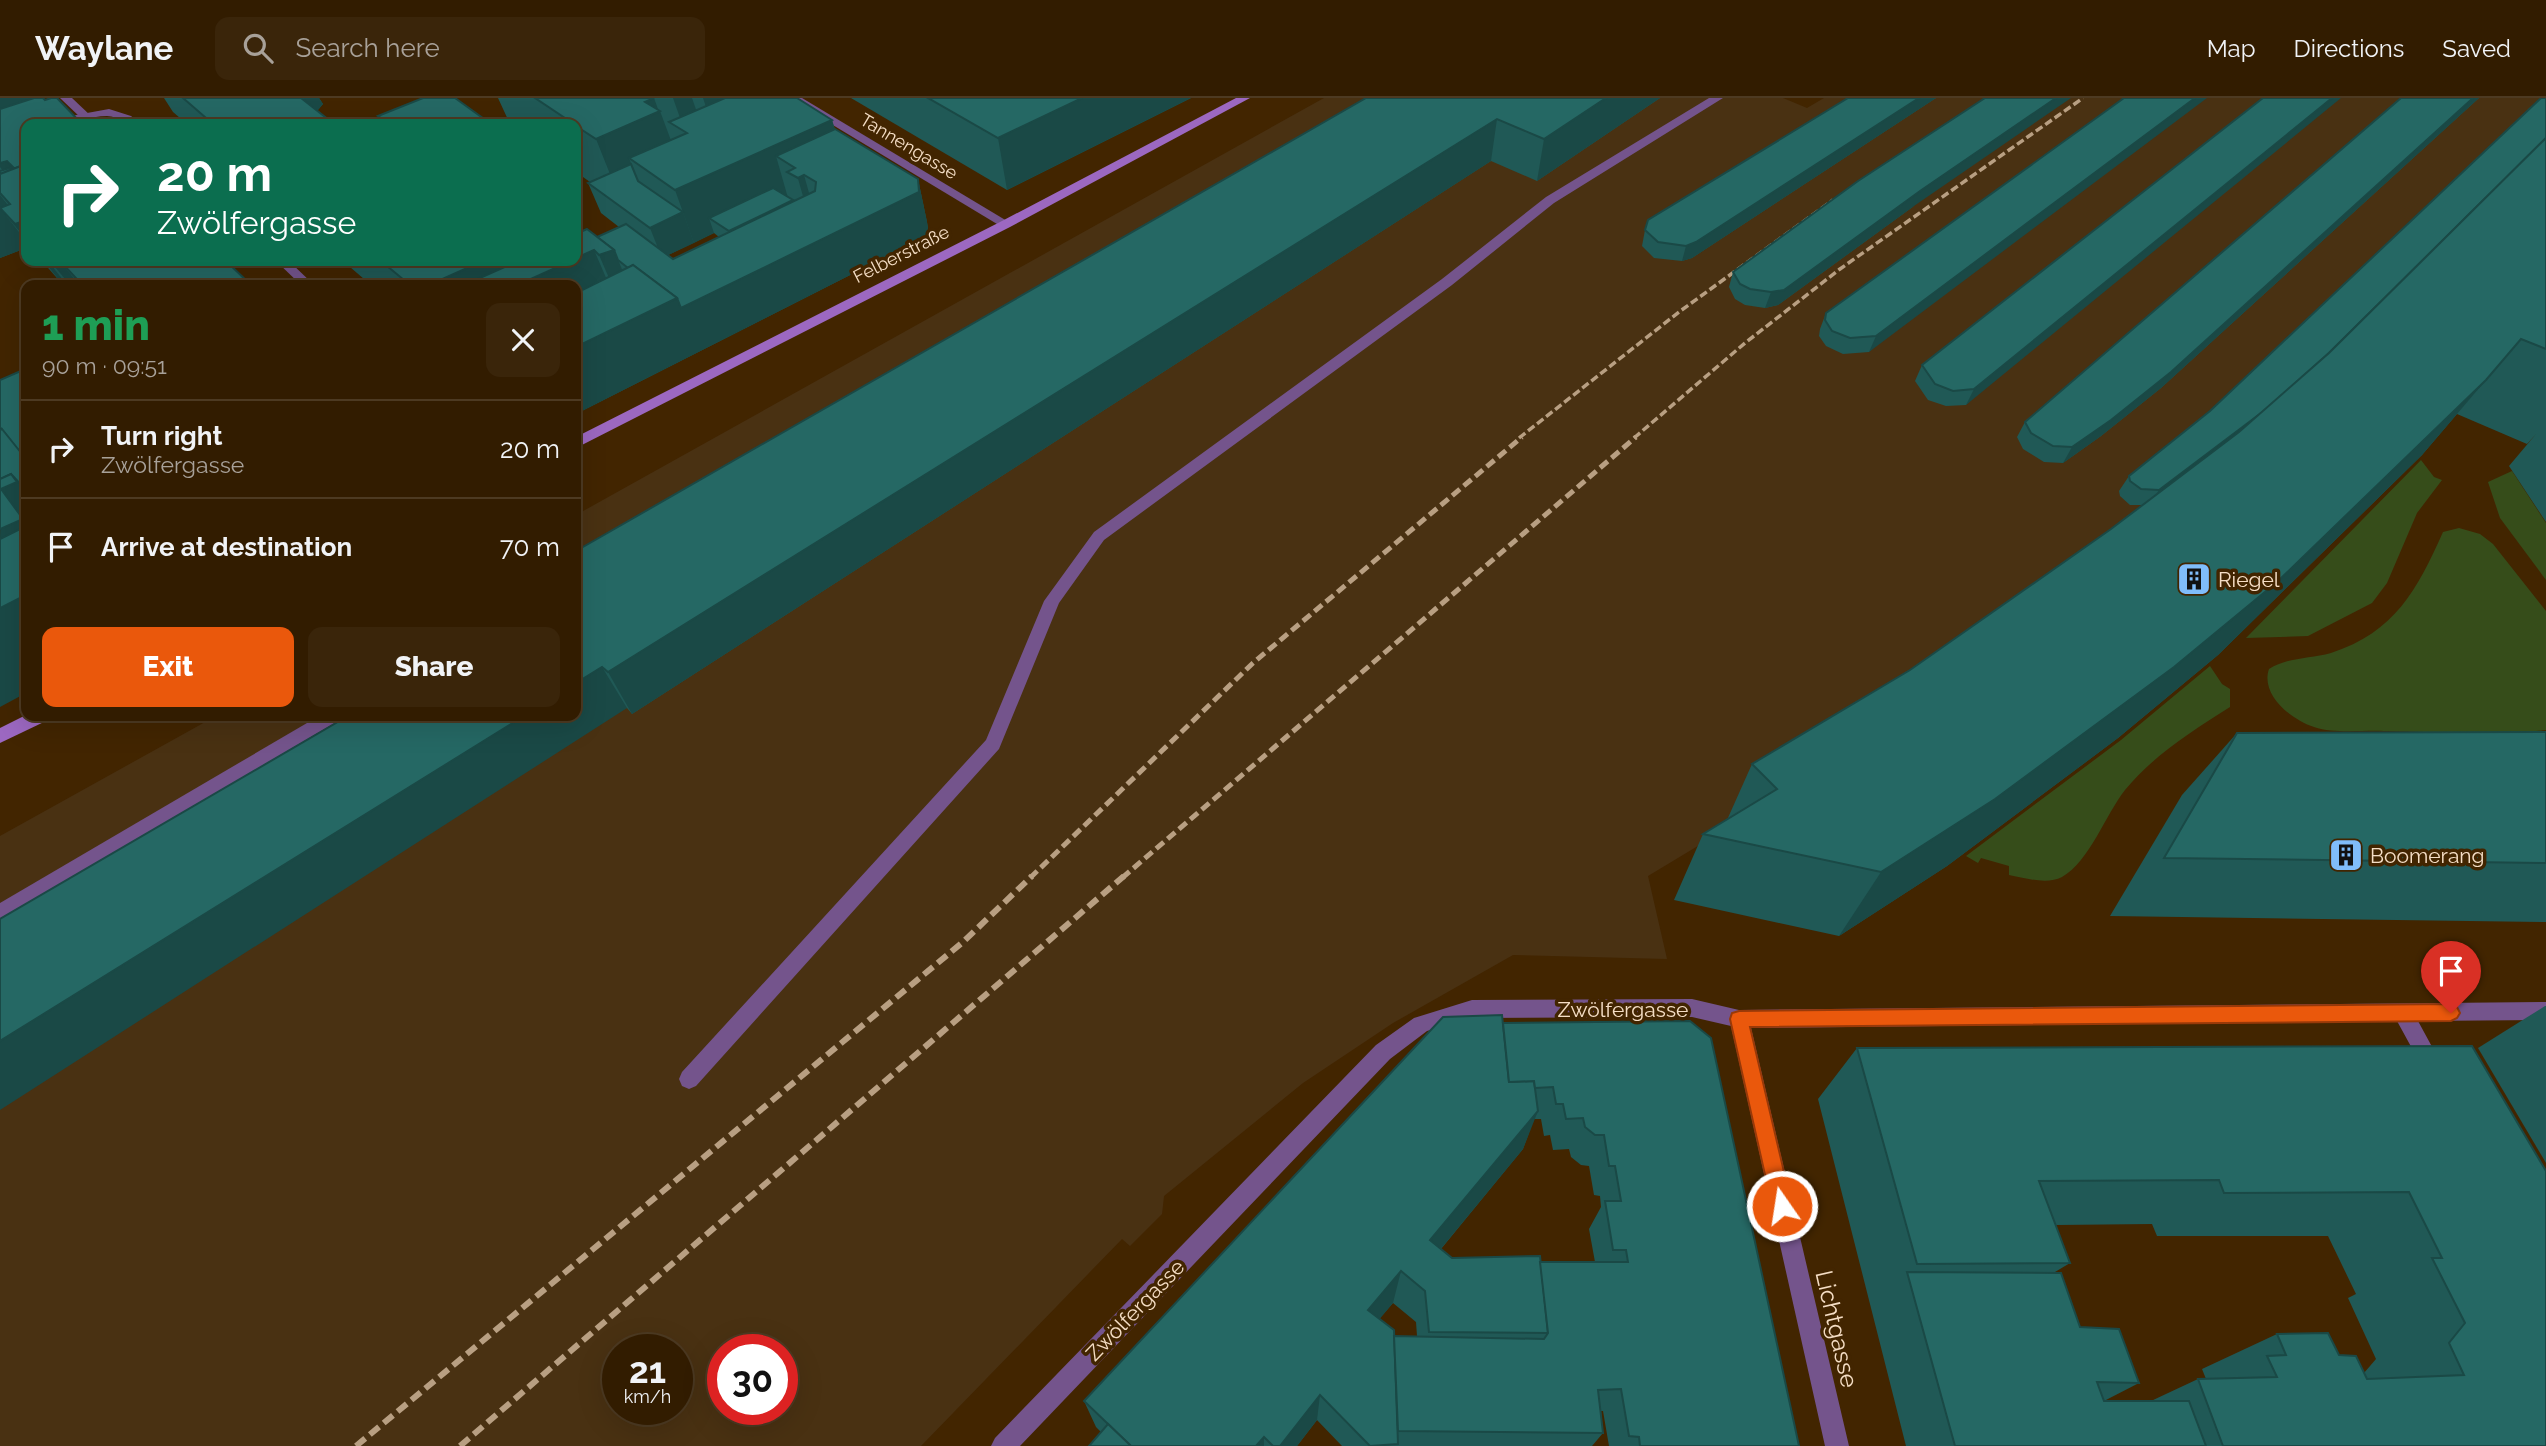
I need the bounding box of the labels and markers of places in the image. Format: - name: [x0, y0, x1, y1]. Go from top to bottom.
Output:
- building icon: Riegel: [2175, 560, 2213, 598]
- place label: Riegel: [2218, 567, 2280, 592]
- building icon: Boomerang: [2327, 836, 2365, 874]
- place label: Boomerang: [2370, 843, 2485, 868]
- pin: [2421, 941, 2481, 1013]

